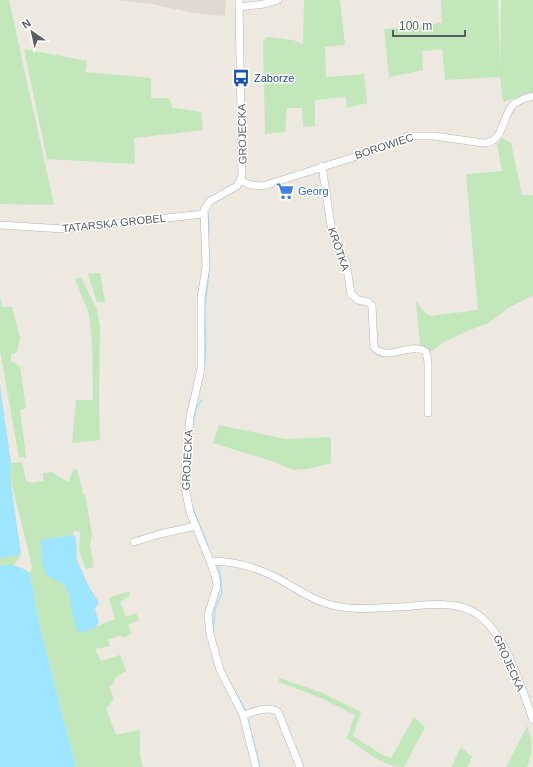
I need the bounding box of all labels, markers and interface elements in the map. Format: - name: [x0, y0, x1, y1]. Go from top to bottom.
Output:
- north arrow: [12, 12, 52, 52]
- scale bar: [393, 12, 465, 38]
- text: N: [20, 16, 33, 31]
- text: 100 m: [399, 19, 432, 33]
- bus stop icon: Zaborze: [231, 68, 251, 88]
- place label: Zaborze: [254, 72, 294, 84]
- street label: GROJECKA: [235, 103, 249, 164]
- street label: BOROWIEC: [353, 131, 415, 161]
- supermarket icon: Georg: [275, 181, 295, 201]
- place label: Georg: [298, 185, 329, 197]
- street label: TATARSKA GROBEL: [62, 212, 166, 234]
- street label: KRÓTKA: [326, 226, 352, 273]
- street label: GROJECKA: [179, 429, 195, 491]
- street label: GROJECKA: [491, 633, 527, 694]

